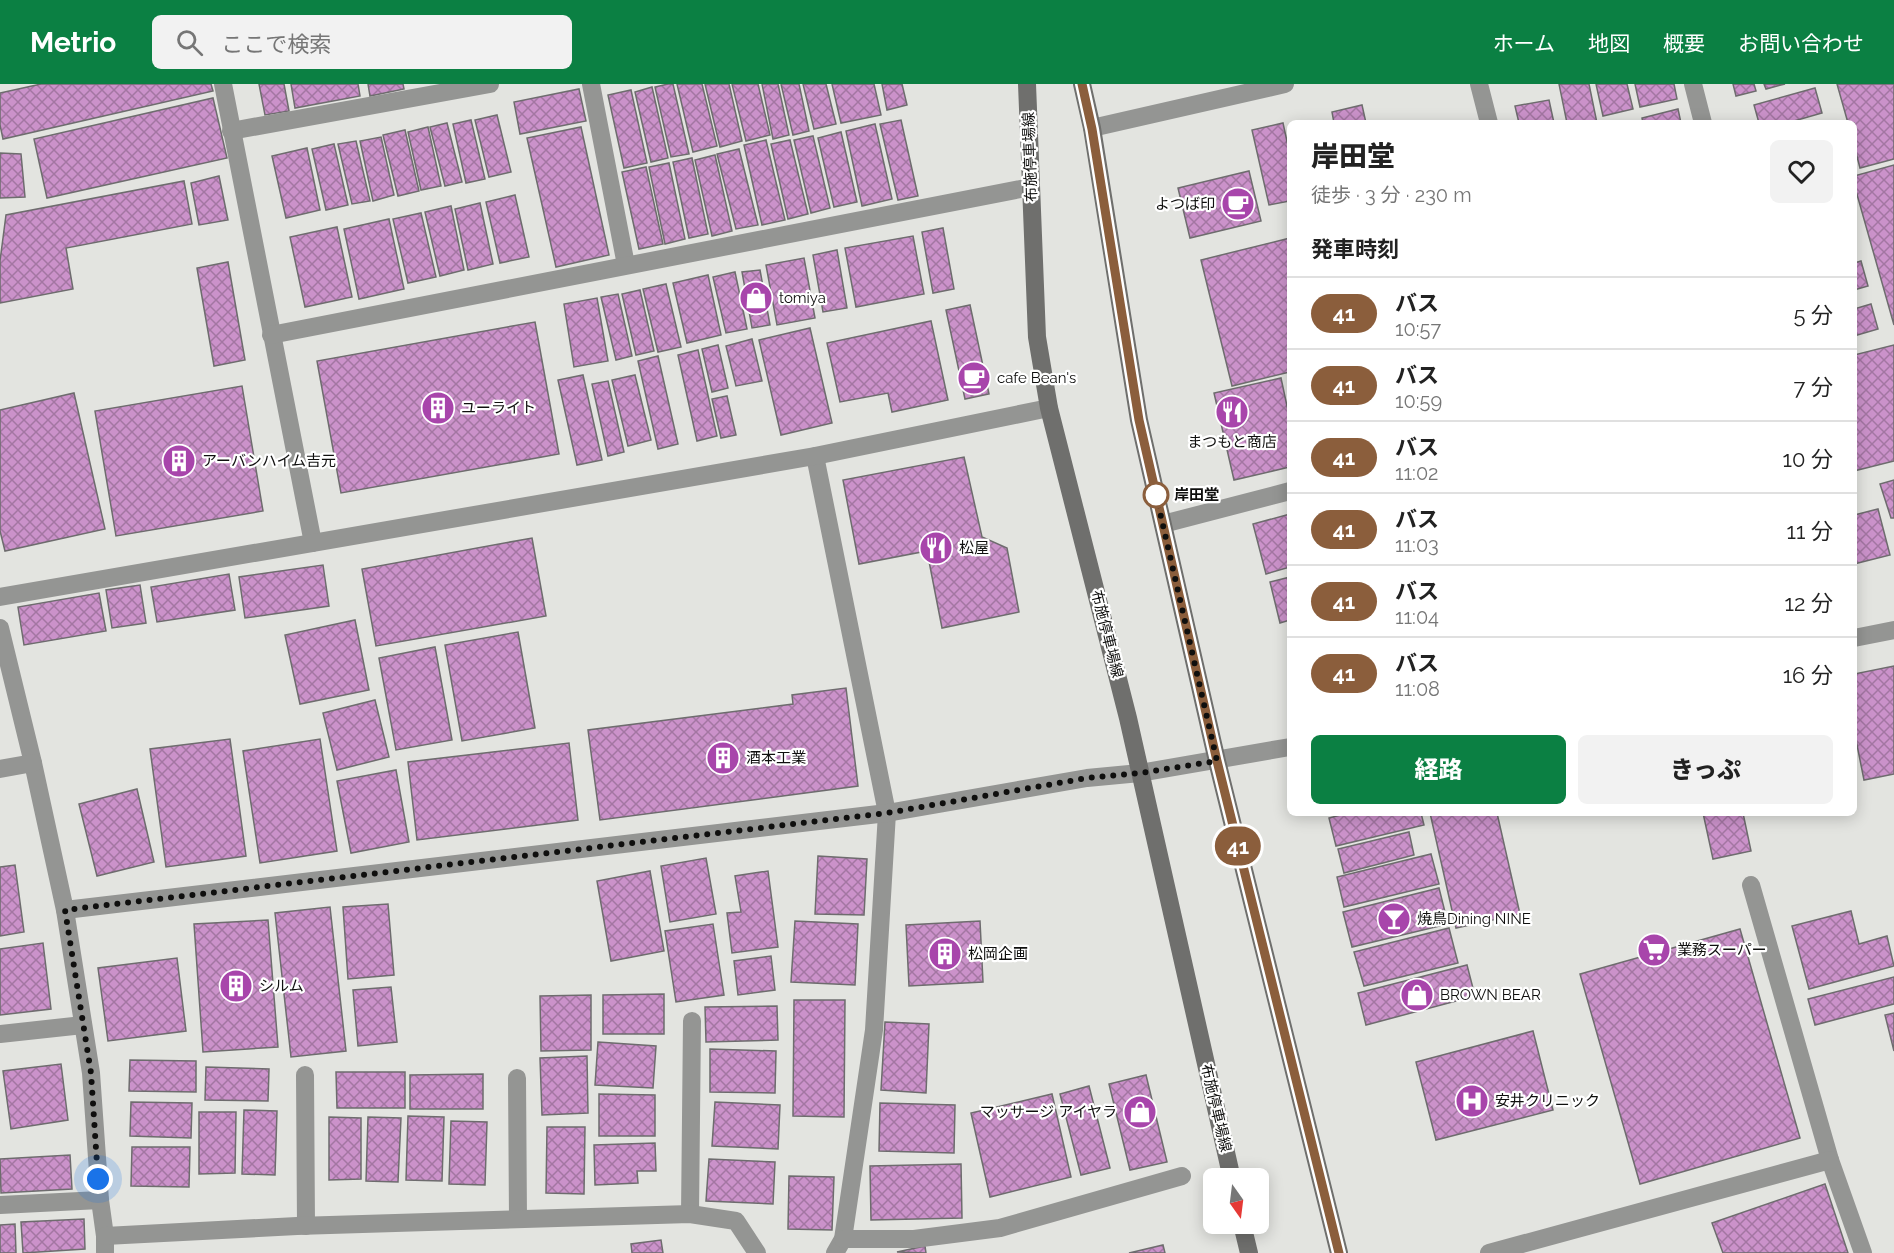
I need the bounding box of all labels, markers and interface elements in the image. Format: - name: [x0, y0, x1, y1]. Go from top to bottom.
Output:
- search box: [152, 15, 572, 69]
- text: Metrio: [30, 26, 116, 59]
- icon: search: [173, 26, 206, 59]
- text: ここで検索: [221, 31, 331, 57]
- text: ホーム: [1493, 31, 1555, 56]
- text: 地図: [1588, 31, 1630, 56]
- text: 概要: [1663, 31, 1705, 56]
- text: お問い合わせ: [1738, 31, 1864, 56]
- street label: 布施停車場線: [1019, 112, 1041, 202]
- text: 岸田堂: [1311, 140, 1395, 173]
- button: heart: [1770, 140, 1833, 203]
- text: 徒歩 · 3 分 · 230 m: [1311, 183, 1472, 207]
- cafe icon: よつば印: [1220, 186, 1256, 222]
- place label: よつば印: [1155, 195, 1215, 213]
- text: 発車時刻: [1311, 236, 1399, 262]
- shop icon: tomiya: [738, 280, 774, 316]
- place label: tomiya: [779, 289, 826, 307]
- text: バス: [1395, 290, 1439, 316]
- text: 41: [1333, 301, 1355, 326]
- text: 5 分: [1793, 302, 1833, 328]
- text: 10:57: [1395, 317, 1441, 341]
- cafe icon: cafe Bean's: [956, 360, 992, 396]
- text: バス: [1395, 362, 1439, 388]
- place label: cafe Bean's: [997, 369, 1076, 387]
- text: 41: [1333, 373, 1355, 398]
- text: 7 分: [1794, 374, 1833, 400]
- text: 10:59: [1395, 389, 1442, 413]
- building icon: ユーライト: [420, 390, 456, 426]
- restaurant icon: まつもと商店: [1214, 394, 1250, 430]
- place label: ユーライト: [461, 399, 536, 417]
- place label: まつもと商店: [1187, 433, 1277, 451]
- text: バス: [1395, 434, 1439, 460]
- building icon: アーバンハイム吉元: [161, 443, 197, 479]
- text: 41: [1333, 445, 1355, 470]
- text: 10 分: [1783, 446, 1833, 472]
- place label: アーバンハイム吉元: [202, 452, 336, 470]
- text: 11:02: [1395, 461, 1439, 485]
- marker: 岸田堂: [1143, 482, 1169, 508]
- place label: 岸田堂: [1174, 486, 1219, 504]
- text: バス: [1395, 506, 1439, 532]
- text: 41: [1333, 517, 1355, 542]
- text: 11 分: [1787, 518, 1833, 544]
- restaurant icon: 松屋: [918, 530, 954, 566]
- text: 11:03: [1395, 533, 1439, 557]
- place label: 松屋: [959, 539, 989, 557]
- text: バス: [1395, 578, 1439, 604]
- street label: 布施停車場線: [1087, 588, 1127, 680]
- text: 41: [1333, 589, 1355, 614]
- text: 12 分: [1785, 590, 1833, 616]
- text: 11:04: [1395, 605, 1439, 629]
- text: バス: [1395, 650, 1439, 676]
- text: 41: [1333, 661, 1355, 686]
- text: 16 分: [1783, 662, 1833, 688]
- text: 11:08: [1395, 677, 1440, 701]
- button: 経路: [1311, 735, 1566, 804]
- button: きっぷ: [1578, 735, 1833, 804]
- building icon: 酒本工業: [705, 740, 741, 776]
- place label: 酒本工業: [746, 749, 806, 767]
- line badge: 41: [1211, 826, 1265, 866]
- text: 41: [1227, 834, 1249, 859]
- bar icon: 焼鳥Dining NINE: [1376, 901, 1412, 937]
- place label: 焼鳥Dining NINE: [1417, 910, 1531, 928]
- supermarket icon: 業務スーパー: [1636, 932, 1672, 968]
- building icon: 松岡企画: [927, 936, 963, 972]
- place label: 業務スーパー: [1677, 941, 1767, 959]
- place label: 松岡企画: [968, 945, 1028, 963]
- building icon: シルム: [218, 968, 254, 1004]
- place label: シルム: [259, 977, 304, 995]
- shop icon: BROWN BEAR: [1399, 977, 1435, 1013]
- place label: BROWN BEAR: [1440, 986, 1541, 1004]
- street label: 布施停車場線: [1197, 1062, 1235, 1154]
- hospital icon: 安井クリニック: [1454, 1083, 1490, 1119]
- place label: 安井クリニック: [1495, 1092, 1600, 1110]
- shop icon: マッサージ アイヤラ: [1122, 1094, 1158, 1130]
- place label: マッサージ アイヤラ: [980, 1103, 1117, 1121]
- your location: [83, 1164, 113, 1194]
- north arrow: [1203, 1168, 1269, 1234]
- map controls: [1203, 1168, 1269, 1234]

